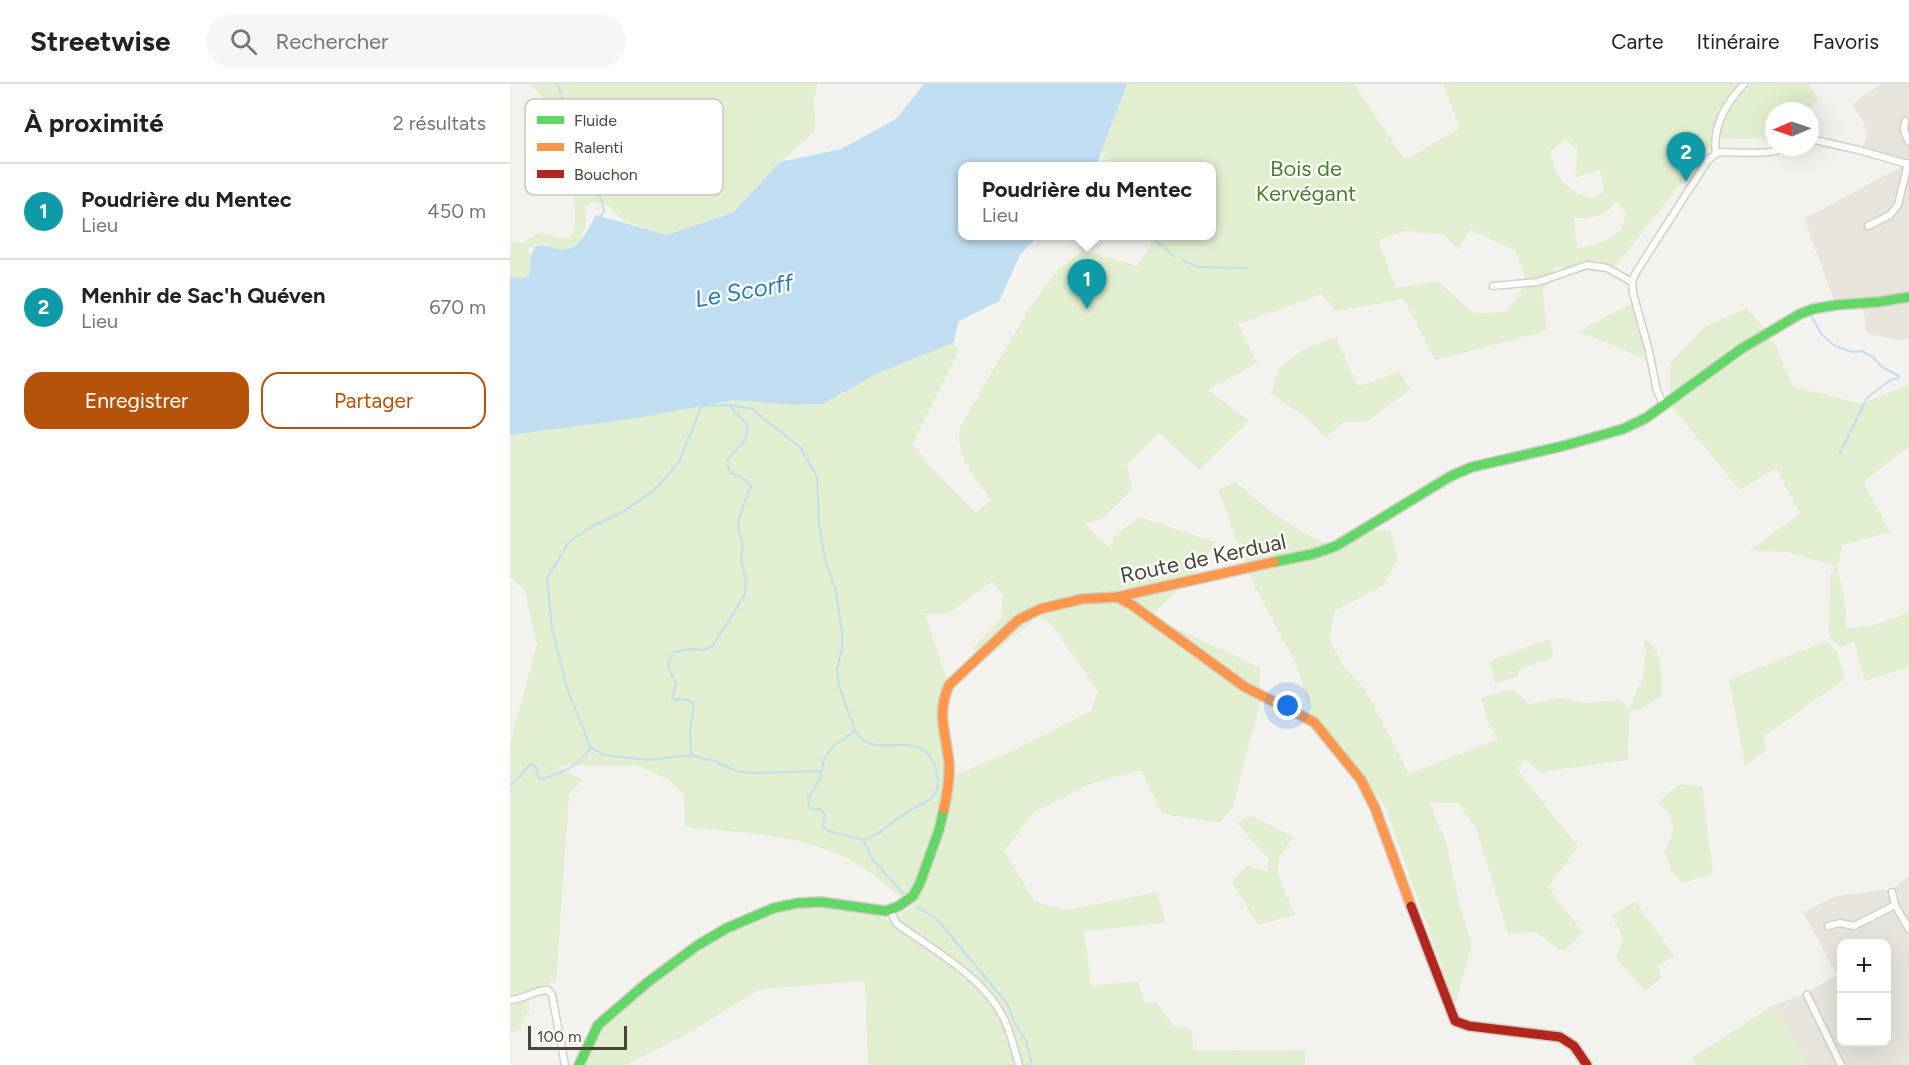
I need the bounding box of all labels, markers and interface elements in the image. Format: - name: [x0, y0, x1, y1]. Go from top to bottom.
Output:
- search box: [206, 14, 626, 68]
- text: Streetwise: [30, 24, 170, 58]
- icon: search: [227, 25, 260, 58]
- text: Rechercher: [275, 28, 388, 55]
- text: Carte: [1611, 29, 1664, 54]
- text: Itinéraire: [1697, 29, 1780, 54]
- text: Favoris: [1813, 29, 1879, 54]
- legend: [525, 99, 723, 195]
- north arrow: [1765, 102, 1819, 156]
- text: À proximité: [24, 107, 164, 139]
- text: 2 résultats: [393, 111, 486, 135]
- text: Fluide: [574, 111, 617, 130]
- pin: 2: [1666, 132, 1706, 182]
- text: Ralenti: [574, 138, 623, 157]
- park label: Bois de Kervégant: [1256, 155, 1356, 207]
- popup: [958, 162, 1216, 240]
- text: Bouchon: [574, 165, 638, 184]
- text: Poudrière du Mentec: [982, 176, 1192, 203]
- text: Poudrière du Mentec: [81, 186, 292, 213]
- text: 1: [39, 199, 48, 223]
- text: 450 m: [427, 199, 486, 223]
- text: Lieu: [982, 203, 1019, 227]
- text: Lieu: [81, 213, 118, 237]
- pin: 1: [1068, 260, 1106, 309]
- water label: Le Scorff: [693, 267, 797, 313]
- text: Menhir de Sac'h Quéven: [81, 282, 325, 309]
- text: 2: [38, 295, 49, 319]
- text: 670 m: [429, 295, 486, 319]
- text: Lieu: [81, 309, 118, 333]
- button: Enregistrer: [24, 372, 249, 429]
- button: Partager: [261, 372, 486, 429]
- street label: Route de Kerdual: [1118, 528, 1288, 589]
- your location: [1273, 691, 1302, 720]
- map controls: [1837, 939, 1891, 1047]
- button: +: [1837, 939, 1891, 993]
- button: −: [1837, 993, 1891, 1047]
- scale bar: [528, 1023, 627, 1050]
- text: 100 m: [537, 1027, 582, 1046]

